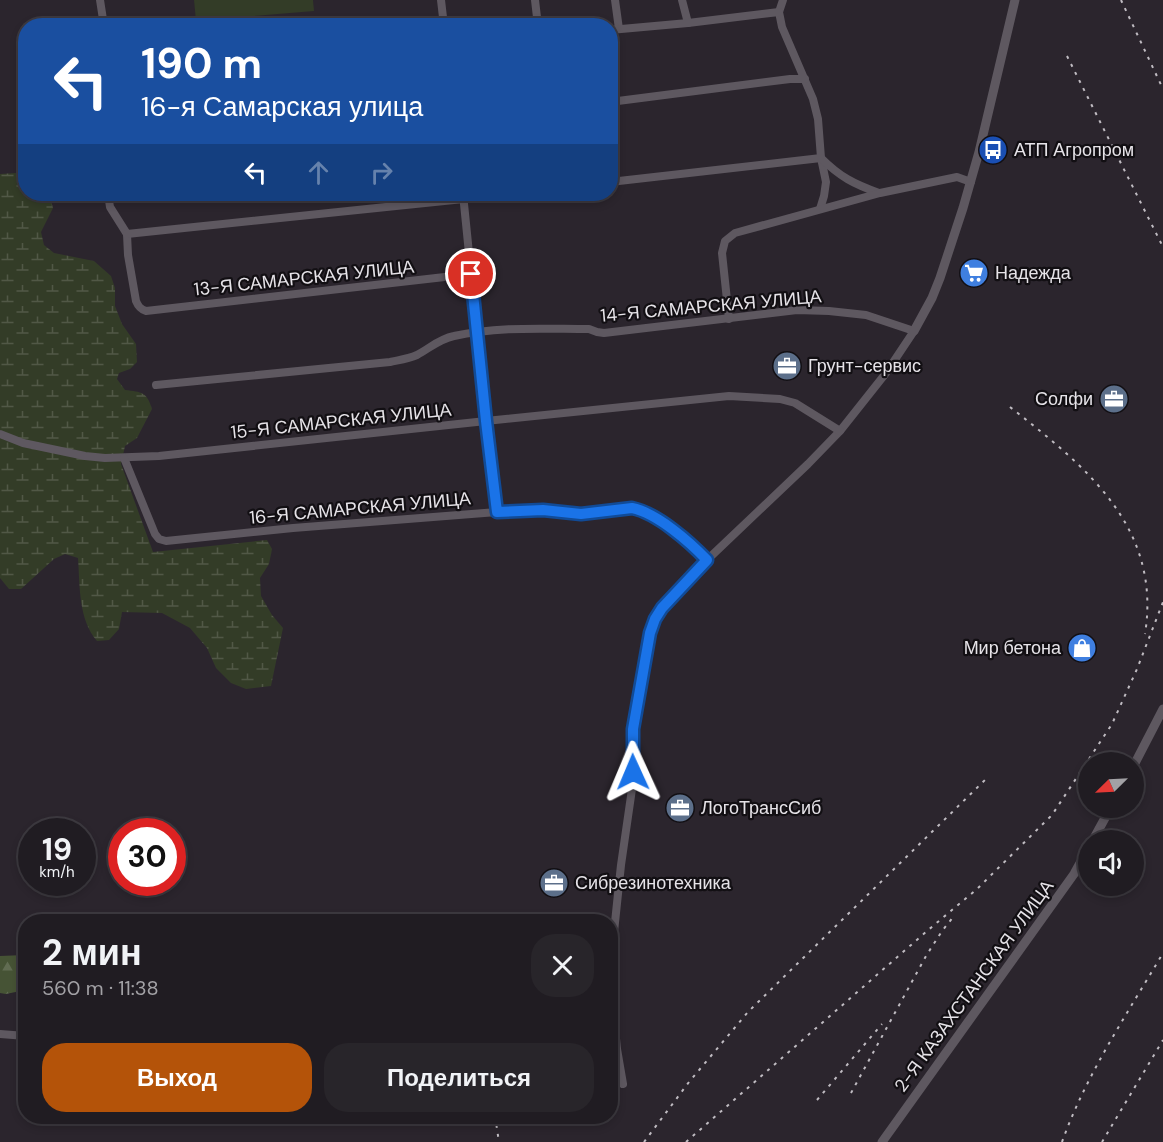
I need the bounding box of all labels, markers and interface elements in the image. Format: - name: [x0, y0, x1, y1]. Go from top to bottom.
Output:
- text: 190 m: [141, 36, 262, 91]
- icon: left: [42, 42, 120, 120]
- text: 16-я Самарская улица: [141, 89, 423, 124]
- bus stop icon: АТП Агропром: [977, 134, 1009, 166]
- place label: АТП Агропром: [1014, 138, 1134, 162]
- icon: left: [239, 156, 272, 189]
- icon: ahead: [302, 156, 335, 189]
- icon: right: [365, 156, 398, 189]
- pin: [445, 248, 496, 299]
- street label: 13-Я САМАРСКАЯ УЛИЦА: [193, 254, 415, 302]
- icon: arrive: [454, 257, 487, 290]
- supermarket icon: Надежда: [958, 257, 990, 289]
- place label: Надежда: [995, 261, 1072, 285]
- street label: 14-Я САМАРСКАЯ УЛИЦА: [600, 284, 822, 328]
- office icon: Грунт-сервис: [771, 350, 803, 382]
- place label: Грунт-сервис: [808, 354, 921, 378]
- office icon: Солфи: [1098, 383, 1130, 415]
- place label: Солфи: [1035, 387, 1093, 411]
- street label: 15-Я САМАРСКАЯ УЛИЦА: [229, 397, 453, 445]
- street label: 16-Я САМАРСКАЯ УЛИЦА: [248, 486, 472, 530]
- shop icon: Мир бетона: [1066, 632, 1098, 664]
- place label: Мир бетона: [964, 636, 1062, 660]
- position arrow: [601, 740, 665, 804]
- north arrow: [1078, 752, 1144, 818]
- map controls: [1078, 752, 1144, 896]
- office icon: ЛогоТрансСиб: [664, 792, 696, 824]
- place label: ЛогоТрансСиб: [701, 796, 821, 820]
- speed limit sign: 30: [108, 818, 186, 896]
- text: 19: [42, 830, 72, 869]
- button: sound: [1078, 830, 1144, 896]
- text: km/h: [39, 862, 75, 882]
- office icon: Сибрезинотехника: [538, 867, 570, 899]
- place label: Сибрезинотехника: [575, 871, 732, 895]
- street label: 2-Я КАЗАХСТАНСКАЯ УЛИЦА: [889, 875, 1059, 1097]
- text: 2 мин: [42, 929, 142, 976]
- button: close: [531, 934, 594, 997]
- text: 560 m · 11:38: [42, 975, 159, 1001]
- button: Выход: [42, 1043, 312, 1112]
- button: Поделиться: [324, 1043, 594, 1112]

